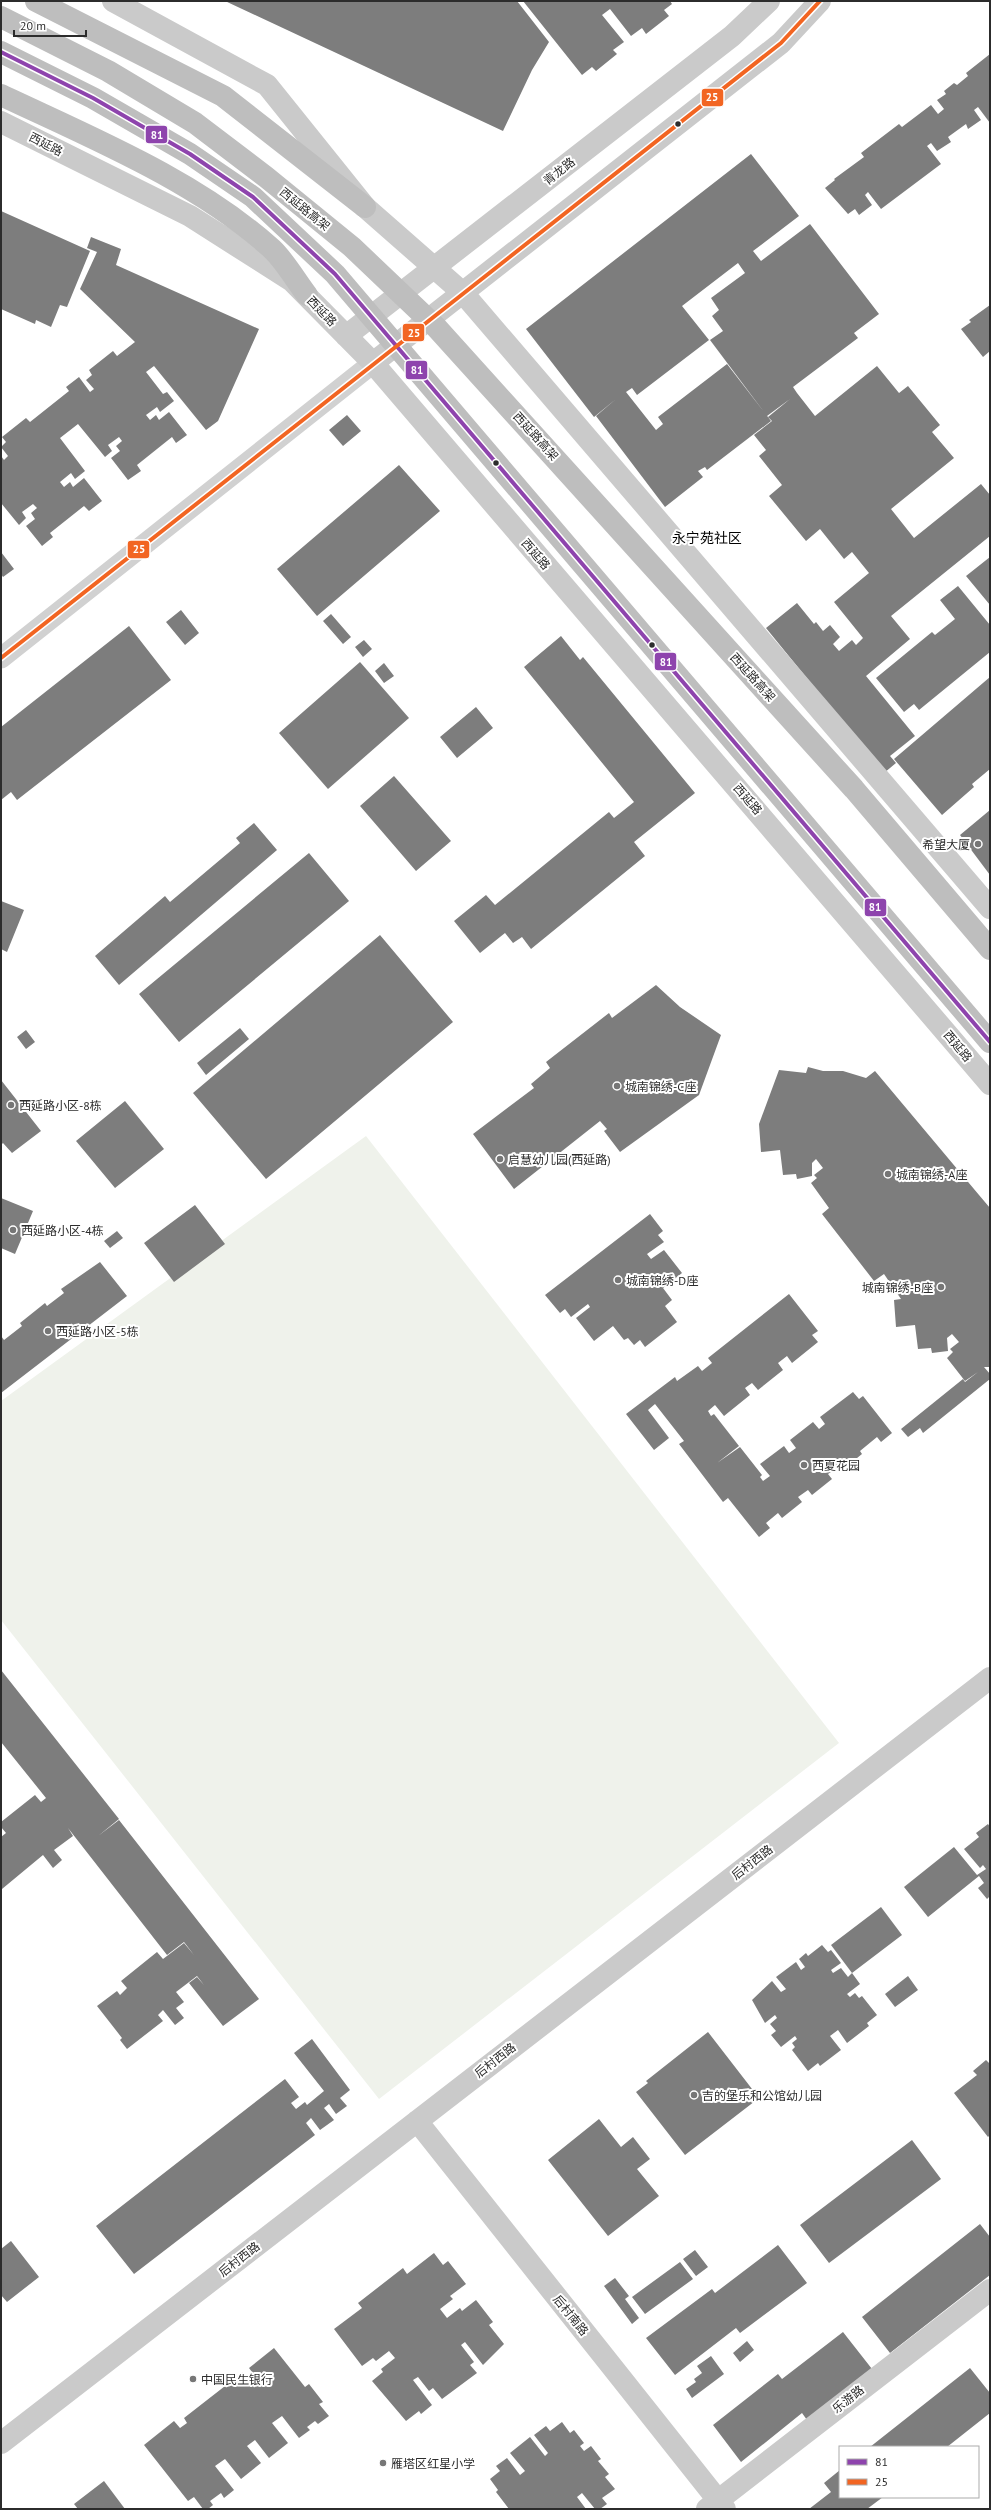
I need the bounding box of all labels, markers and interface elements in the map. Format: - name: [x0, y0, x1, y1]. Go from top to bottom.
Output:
- scale bar: [14, 12, 86, 38]
- text: 20 m: [20, 18, 46, 33]
- line badge: 25: [701, 88, 724, 107]
- text: 25: [706, 90, 718, 104]
- unlabelled marker: [673, 119, 683, 129]
- line badge: 81: [145, 125, 168, 144]
- text: 81: [151, 128, 163, 142]
- street label: 西延路: [27, 129, 65, 159]
- street label: 青龙路: [540, 154, 578, 188]
- street label: 西延路高架: [277, 184, 333, 234]
- street label: 西延路: [304, 293, 340, 329]
- line badge: 25: [402, 323, 425, 342]
- text: 25: [408, 326, 420, 340]
- line badge: 81: [405, 360, 428, 380]
- text: 81: [411, 363, 423, 377]
- street label: 西延路高架: [510, 409, 562, 463]
- unlabelled marker: [491, 458, 501, 468]
- district label: 永宁苑社区: [672, 529, 742, 547]
- street label: 西延路: [519, 535, 553, 573]
- line badge: 25: [127, 540, 150, 559]
- text: 25: [133, 542, 145, 556]
- unlabelled marker: [647, 640, 657, 650]
- street label: 西延路高架: [727, 650, 779, 704]
- line badge: 81: [654, 652, 677, 671]
- text: 81: [660, 655, 672, 669]
- street label: 西延路: [731, 780, 765, 818]
- place label: 希望大厦: [922, 837, 970, 852]
- marker: 希望大厦: [973, 839, 983, 849]
- line badge: 81: [864, 898, 887, 917]
- text: 81: [869, 900, 881, 914]
- street label: 西延路: [941, 1027, 975, 1065]
- place label: 城南锦绣-C座: [625, 1079, 696, 1094]
- marker: 城南锦绣-C座: [612, 1081, 622, 1091]
- place label: 西延路小区-8栋: [19, 1098, 102, 1113]
- marker: 西延路小区-8栋: [6, 1100, 16, 1110]
- place label: 启慧幼儿园(西延路): [508, 1152, 611, 1167]
- marker: 启慧幼儿园(西延路): [495, 1154, 505, 1164]
- place label: 城南锦绣-A座: [896, 1167, 967, 1182]
- marker: 城南锦绣-A座: [883, 1169, 893, 1179]
- place label: 西延路小区-4栋: [21, 1223, 104, 1238]
- marker: 西延路小区-4栋: [8, 1225, 18, 1235]
- place label: 城南锦绣-D座: [626, 1273, 698, 1288]
- marker: 城南锦绣-D座: [613, 1275, 623, 1285]
- place label: 城南锦绣-B座: [862, 1280, 933, 1295]
- marker: 城南锦绣-B座: [936, 1282, 946, 1292]
- place label: 西延路小区-5栋: [56, 1324, 139, 1339]
- marker: 西延路小区-5栋: [43, 1326, 53, 1336]
- place label: 西夏花园: [812, 1458, 860, 1473]
- marker: 西夏花园: [799, 1460, 809, 1470]
- street label: 后村西路: [728, 1841, 776, 1883]
- street label: 后村西路: [471, 2039, 519, 2081]
- place label: 吉的堡乐和公馆幼儿园: [702, 2088, 822, 2103]
- marker: 吉的堡乐和公馆幼儿园: [689, 2090, 699, 2100]
- street label: 后村西路: [215, 2238, 263, 2280]
- street label: 后村南路: [550, 2292, 592, 2338]
- place label: 中国民生银行: [201, 2372, 273, 2387]
- marker: 中国民生银行: [188, 2374, 198, 2384]
- street label: 乐游路: [829, 2382, 867, 2416]
- legend: [839, 2446, 979, 2498]
- text: 81: [875, 2454, 888, 2469]
- place label: 雁塔区红星小学: [391, 2456, 475, 2471]
- marker: 雁塔区红星小学: [378, 2458, 388, 2468]
- text: 25: [875, 2474, 888, 2489]

